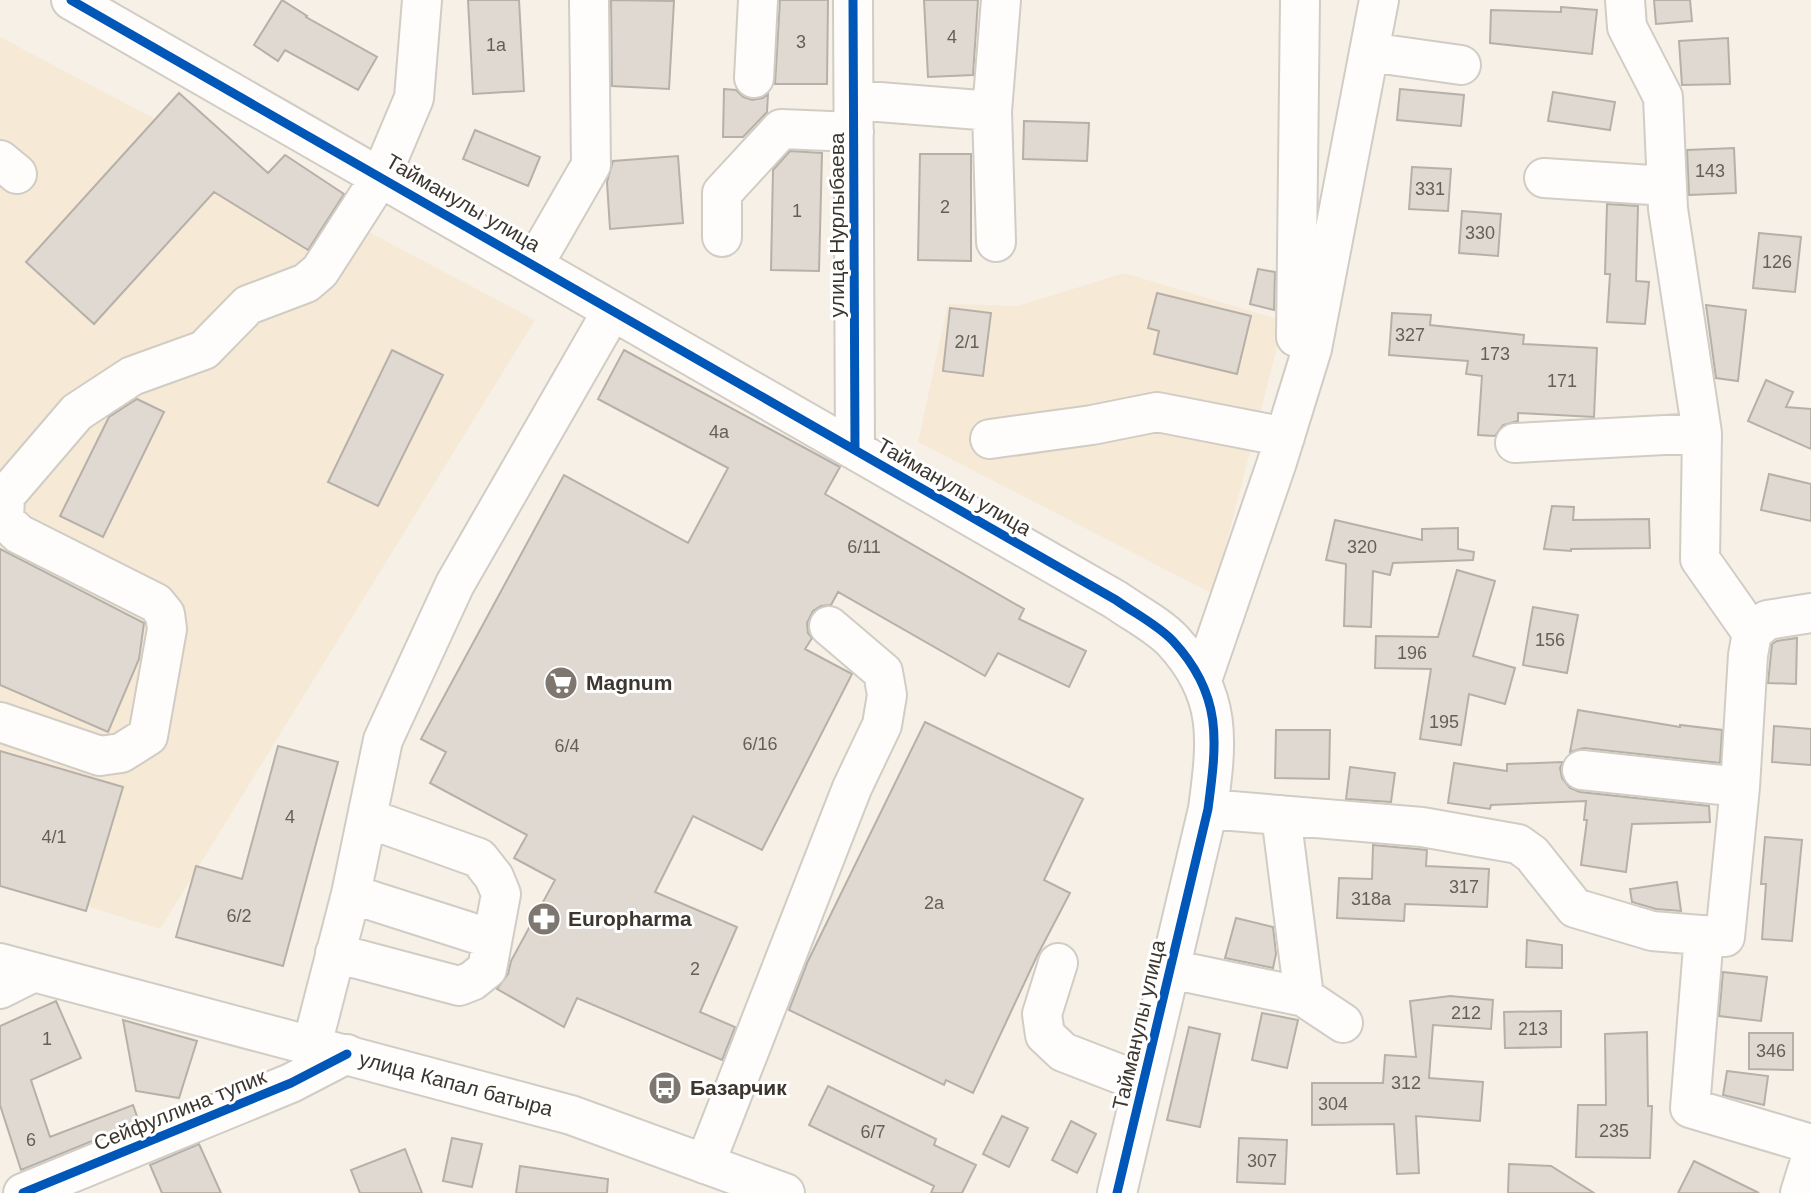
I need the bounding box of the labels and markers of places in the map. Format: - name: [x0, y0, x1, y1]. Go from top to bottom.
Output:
- supermarket icon: Magnum: [542, 664, 580, 702]
- place label: Magnum: [586, 671, 672, 694]
- pharmacy icon: Europharma: [525, 900, 563, 938]
- place label: Europharma: [568, 907, 692, 930]
- bus stop icon: Базарчик: [646, 1069, 684, 1107]
- place label: Базарчик: [690, 1076, 787, 1099]

